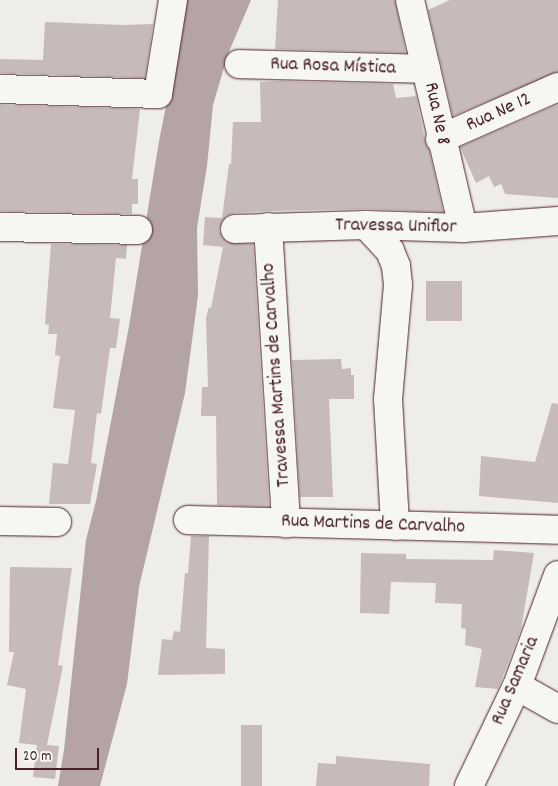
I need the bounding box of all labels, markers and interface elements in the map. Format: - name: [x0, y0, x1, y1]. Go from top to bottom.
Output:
- street label: Rua Rosa Mística: [270, 53, 396, 81]
- street label: Rua Ne 8: [418, 80, 454, 148]
- street label: Rua Ne 12: [463, 88, 535, 138]
- street label: Travessa Uniflor: [335, 214, 457, 240]
- street label: Travessa Martins de Carvalho: [257, 262, 297, 488]
- street label: Rua Martins de Carvalho: [281, 510, 465, 540]
- street label: Rua Samaria: [487, 633, 545, 729]
- scale bar: [18, 738, 101, 770]
- text: 20 m: [23, 746, 51, 768]

